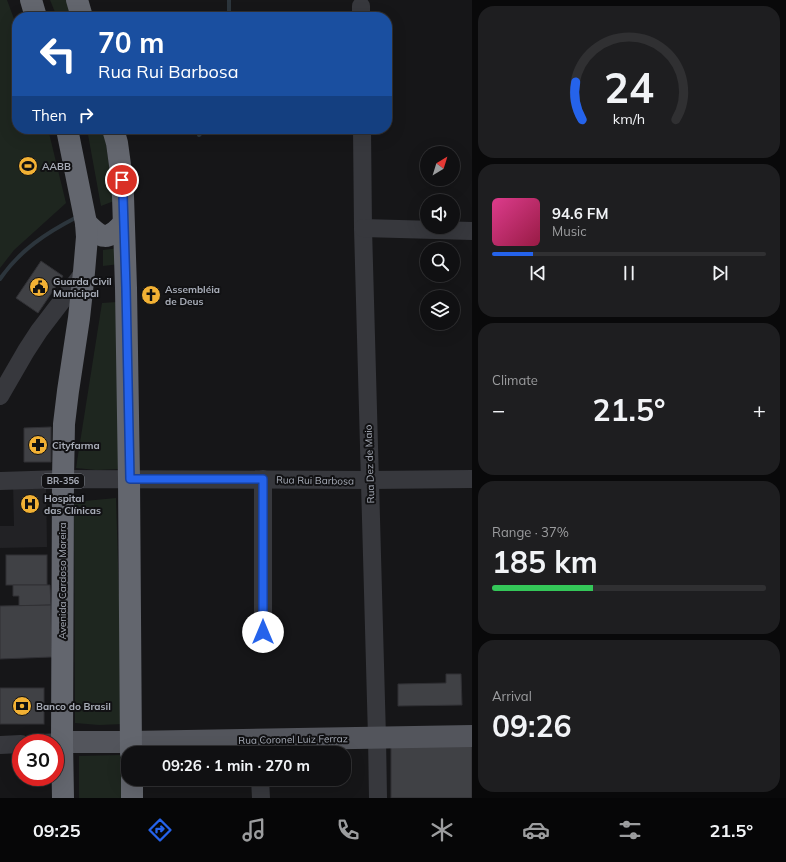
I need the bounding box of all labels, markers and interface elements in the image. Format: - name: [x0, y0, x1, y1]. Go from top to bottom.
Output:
- text: 70 m: [98, 25, 164, 60]
- icon: left: [32, 28, 84, 80]
- text: Rua Rui Barbosa: [98, 60, 239, 83]
- text: 24: [604, 61, 654, 113]
- icon: right: [75, 104, 97, 126]
- text: Then: [32, 106, 67, 125]
- text: km/h: [613, 110, 645, 128]
- north arrow: [420, 146, 460, 186]
- map controls: [420, 146, 460, 330]
- sports icon: AABB: [17, 155, 39, 177]
- place label: AABB: [42, 160, 71, 173]
- pin: [105, 163, 139, 197]
- icon: arrive: [111, 169, 133, 191]
- button: sound: [420, 194, 460, 234]
- text: 94.6 FM: [552, 204, 608, 223]
- text: Music: [552, 223, 587, 239]
- button: search: [420, 242, 460, 282]
- icon: previous: [527, 262, 549, 284]
- icon: pause: [618, 262, 640, 284]
- icon: next: [709, 262, 731, 284]
- place label: Guarda Civil Municipal: [53, 275, 112, 300]
- public building icon: Guarda Civil Municipal: [28, 276, 50, 298]
- place label: Assembléia de Deus: [165, 283, 220, 308]
- church icon: Assembléia de Deus: [140, 284, 162, 306]
- button: layers: [420, 290, 460, 330]
- text: Climate: [492, 372, 538, 388]
- text: 21.5°: [593, 391, 665, 429]
- text: −: [492, 396, 505, 424]
- text: +: [753, 396, 766, 424]
- street label: Rua Dez de Maio: [362, 424, 377, 504]
- pharmacy icon: Cityfarma: [27, 434, 49, 456]
- place label: Cityfarma: [52, 439, 100, 452]
- street label: Rua Rui Barbosa: [276, 473, 354, 488]
- road number: BR-356: [42, 474, 84, 488]
- place label: Hospital das Clínicas: [44, 492, 101, 517]
- hospital icon: Hospital das Clínicas: [19, 493, 41, 515]
- street label: Avenida Cardoso Moreira: [56, 522, 69, 640]
- text: Range · 37%: [492, 524, 569, 540]
- text: 185 km: [492, 543, 598, 581]
- position arrow: [242, 611, 284, 653]
- text: Arrival: [492, 688, 532, 704]
- bank icon: Banco do Brasil: [11, 695, 33, 717]
- place label: Banco do Brasil: [36, 700, 111, 713]
- text: 09:26: [492, 707, 571, 745]
- street label: Rua Coronel Luiz Ferraz: [238, 732, 348, 747]
- speed limit sign: 30: [12, 734, 64, 786]
- text: 09:26 · 1 min · 270 m: [162, 756, 310, 775]
- icon: directions: [146, 816, 174, 844]
- icon: music: [240, 816, 268, 844]
- icon: phone: [334, 816, 362, 844]
- icon: climate: [428, 816, 456, 844]
- icon: car: [522, 816, 550, 844]
- icon: filters: [616, 816, 644, 844]
- text: 09:25: [33, 819, 81, 842]
- text: 21.5°: [709, 819, 753, 842]

